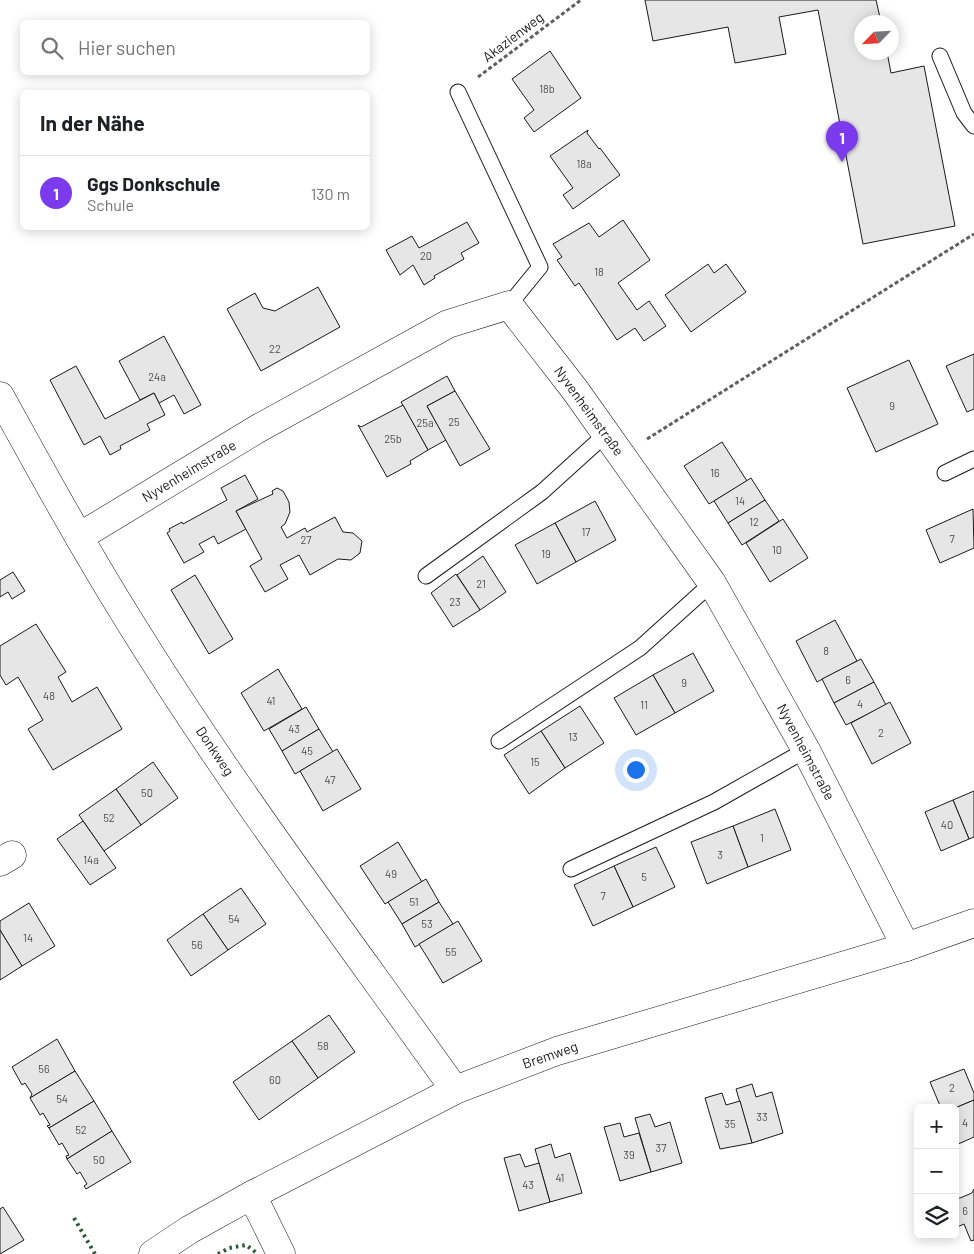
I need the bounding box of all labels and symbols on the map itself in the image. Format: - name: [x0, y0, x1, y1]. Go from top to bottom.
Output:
- street label: Akazienweg: [479, 8, 547, 65]
- north arrow: [854, 15, 899, 60]
- house number: 18b: [539, 82, 555, 95]
- pin: 1: [826, 121, 858, 162]
- house number: 18a: [576, 157, 592, 170]
- house number: 20: [420, 249, 432, 262]
- house number: 18: [594, 265, 604, 278]
- house number: 22: [269, 342, 281, 355]
- street label: Nyvenheimstraße: [551, 363, 628, 459]
- house number: 24a: [148, 370, 166, 383]
- house number: 9: [889, 399, 895, 412]
- house number: 25: [448, 415, 460, 428]
- house number: 25a: [416, 416, 434, 429]
- house number: 25b: [384, 432, 402, 445]
- street label: Nyvenheimstraße: [139, 436, 239, 505]
- house number: 16: [710, 466, 720, 479]
- house number: 14: [735, 494, 745, 507]
- house number: 12: [749, 515, 759, 528]
- house number: 17: [581, 525, 591, 538]
- house number: 7: [949, 532, 955, 545]
- house number: 27: [300, 533, 312, 546]
- house number: 10: [772, 543, 782, 556]
- house number: 19: [541, 547, 551, 560]
- house number: 21: [476, 577, 486, 590]
- house number: 23: [449, 595, 461, 608]
- house number: 8: [823, 644, 829, 657]
- house number: 6: [845, 673, 851, 686]
- house number: 9: [681, 676, 687, 689]
- house number: 48: [43, 689, 55, 702]
- house number: 41: [267, 694, 275, 707]
- house number: 4: [857, 697, 863, 710]
- house number: 11: [640, 698, 648, 711]
- street label: Nyvenheimstraße: [774, 701, 839, 803]
- house number: 43: [288, 722, 300, 735]
- street label: Donkweg: [193, 723, 238, 779]
- house number: 2: [878, 726, 884, 739]
- house number: 13: [568, 730, 578, 743]
- house number: 45: [301, 744, 313, 757]
- house number: 15: [530, 755, 540, 768]
- your location: [623, 757, 649, 783]
- house number: 47: [325, 773, 335, 786]
- house number: 50: [141, 786, 153, 799]
- house number: 52: [103, 811, 115, 824]
- house number: 40: [941, 818, 953, 831]
- house number: 1: [760, 831, 764, 844]
- house number: 3: [717, 848, 723, 861]
- house number: 14a: [83, 853, 99, 866]
- house number: 49: [385, 867, 397, 880]
- house number: 5: [641, 870, 647, 883]
- house number: 7: [600, 889, 606, 902]
- house number: 51: [409, 895, 419, 908]
- house number: 54: [228, 912, 240, 925]
- house number: 53: [421, 917, 433, 930]
- house number: 14: [23, 931, 33, 944]
- house number: 56: [191, 938, 203, 951]
- house number: 55: [445, 945, 457, 958]
- street label: Bremweg: [520, 1037, 580, 1072]
- house number: 58: [317, 1039, 329, 1052]
- house number: 56: [38, 1062, 50, 1075]
- house number: 60: [269, 1073, 281, 1086]
- house number: 2: [949, 1081, 955, 1094]
- house number: 54: [56, 1092, 68, 1105]
- house number: 33: [756, 1110, 768, 1123]
- house number: 4: [962, 1116, 968, 1129]
- house number: 35: [724, 1117, 736, 1130]
- house number: 52: [75, 1123, 87, 1136]
- house number: 37: [656, 1141, 666, 1154]
- house number: 39: [623, 1148, 635, 1161]
- house number: 50: [93, 1153, 105, 1166]
- house number: 41: [556, 1171, 564, 1184]
- house number: 43: [522, 1178, 534, 1191]
- house number: 6: [962, 1204, 968, 1217]

